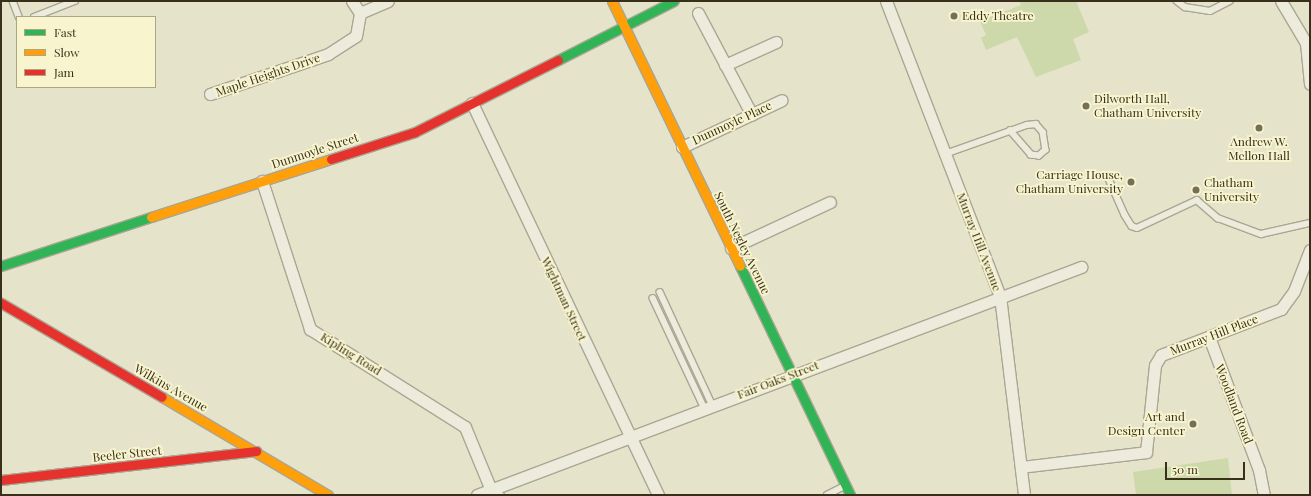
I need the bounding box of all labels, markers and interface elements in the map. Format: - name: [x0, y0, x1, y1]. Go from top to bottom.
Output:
- place label: Eddy Theatre: [962, 9, 1034, 23]
- marker: Eddy Theatre: [949, 11, 959, 21]
- legend: [16, 16, 156, 88]
- text: Fast: [54, 24, 76, 40]
- text: Slow: [54, 44, 80, 60]
- street label: Maple Heights Drive: [214, 50, 322, 100]
- text: Jam: [54, 64, 74, 80]
- place label: Dilworth Hall, Chatham University: [1094, 92, 1201, 120]
- street label: Dunmoyle Place: [690, 98, 774, 148]
- marker: Dilworth Hall, Chatham University: [1081, 101, 1091, 111]
- marker: Andrew W. Mellon Hall: [1254, 123, 1264, 133]
- street label: Dunmoyle Street: [270, 130, 360, 172]
- place label: Andrew W. Mellon Hall: [1228, 135, 1290, 163]
- place label: Carriage House, Chatham University: [1016, 168, 1123, 196]
- place label: Chatham University: [1204, 176, 1259, 204]
- marker: Carriage House, Chatham University: [1126, 177, 1136, 187]
- marker: Chatham University: [1191, 185, 1201, 195]
- street label: South Negley Avenue: [711, 189, 773, 297]
- street label: Murray Hill Avenue: [953, 190, 1005, 294]
- street label: Wightman Street: [538, 255, 590, 343]
- street label: Murray Hill Place: [1168, 312, 1260, 358]
- street label: Kipling Road: [318, 330, 384, 378]
- street label: Fair Oaks Street: [735, 358, 821, 402]
- street label: Wilkins Avenue: [132, 361, 210, 415]
- street label: Woodland Road: [1212, 362, 1256, 446]
- place label: Art and Design Center: [1108, 410, 1185, 438]
- marker: Art and Design Center: [1188, 419, 1198, 429]
- street label: Beeler Street: [92, 443, 162, 465]
- scale bar: [1167, 454, 1247, 480]
- text: 50 m: [1172, 461, 1198, 477]

